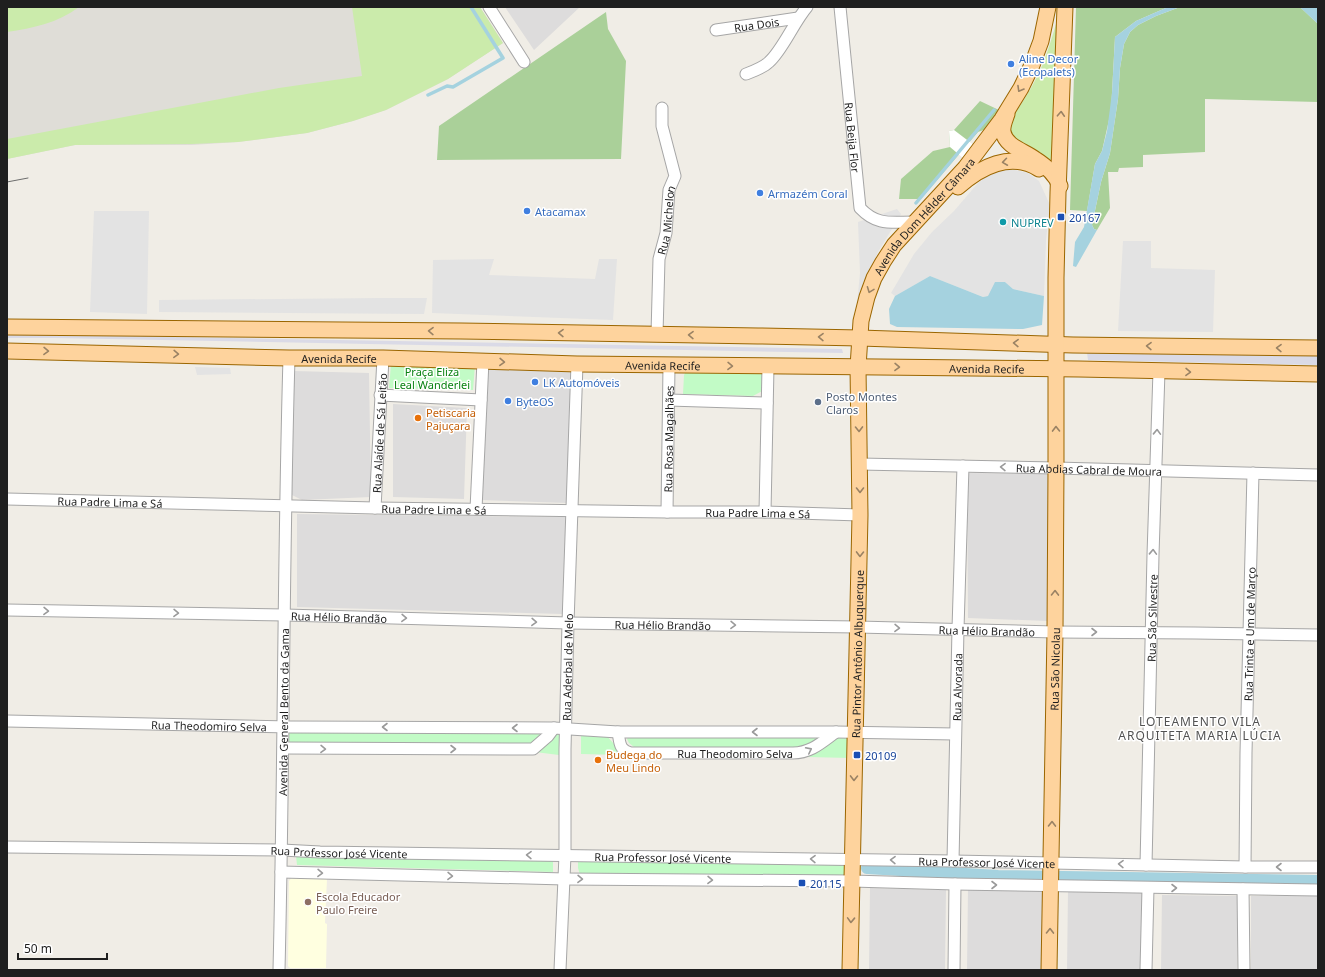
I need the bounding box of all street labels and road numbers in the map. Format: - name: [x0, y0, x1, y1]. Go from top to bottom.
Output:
- street label: Rua Dois: [733, 13, 780, 35]
- street label: Rua Beija Flor: [842, 101, 864, 174]
- street label: Avenida Dom Hélder Câmara: [870, 154, 978, 277]
- street label: Rua Michelon: [653, 182, 678, 256]
- street label: Avenida Recife: [301, 351, 377, 366]
- street label: Avenida Recife: [625, 357, 701, 373]
- street label: Avenida Recife: [949, 360, 1025, 376]
- street label: Rua Alaíde de Sá Leitão: [368, 372, 390, 493]
- street label: Rua Rosa Magalhães: [660, 385, 676, 493]
- street label: Rua Abdias Cabral de Moura: [1016, 460, 1162, 478]
- street label: Rua Padre Lima e Sá: [57, 493, 163, 510]
- street label: Rua Padre Lima e Sá: [381, 501, 486, 517]
- street label: Rua Padre Lima e Sá: [705, 505, 811, 521]
- street label: Rua Trinta e Um de Março: [1240, 566, 1258, 701]
- street label: Rua Pintor Antônio Albuquerque: [848, 570, 866, 738]
- street label: Rua São Silvestre: [1143, 574, 1160, 662]
- street label: Rua Hélio Brandão: [291, 608, 388, 625]
- street label: Rua Aderbal de Melo: [558, 613, 576, 721]
- street label: Rua Hélio Brandão: [615, 616, 711, 632]
- street label: Rua Hélio Brandão: [938, 622, 1035, 639]
- street label: Rua São Nicolau: [1046, 627, 1063, 711]
- street label: Avenida General Bento da Gama: [275, 628, 292, 796]
- street label: Rua Alvorada: [949, 653, 965, 721]
- street label: Rua Theodomiro Selva: [151, 717, 267, 734]
- street label: Rua Theodomiro Selva: [677, 746, 793, 761]
- street label: Rua Professor José Vicente: [270, 842, 408, 861]
- street label: Rua Professor José Vicente: [594, 848, 732, 865]
- street label: Rua Professor José Vicente: [918, 853, 1056, 871]

